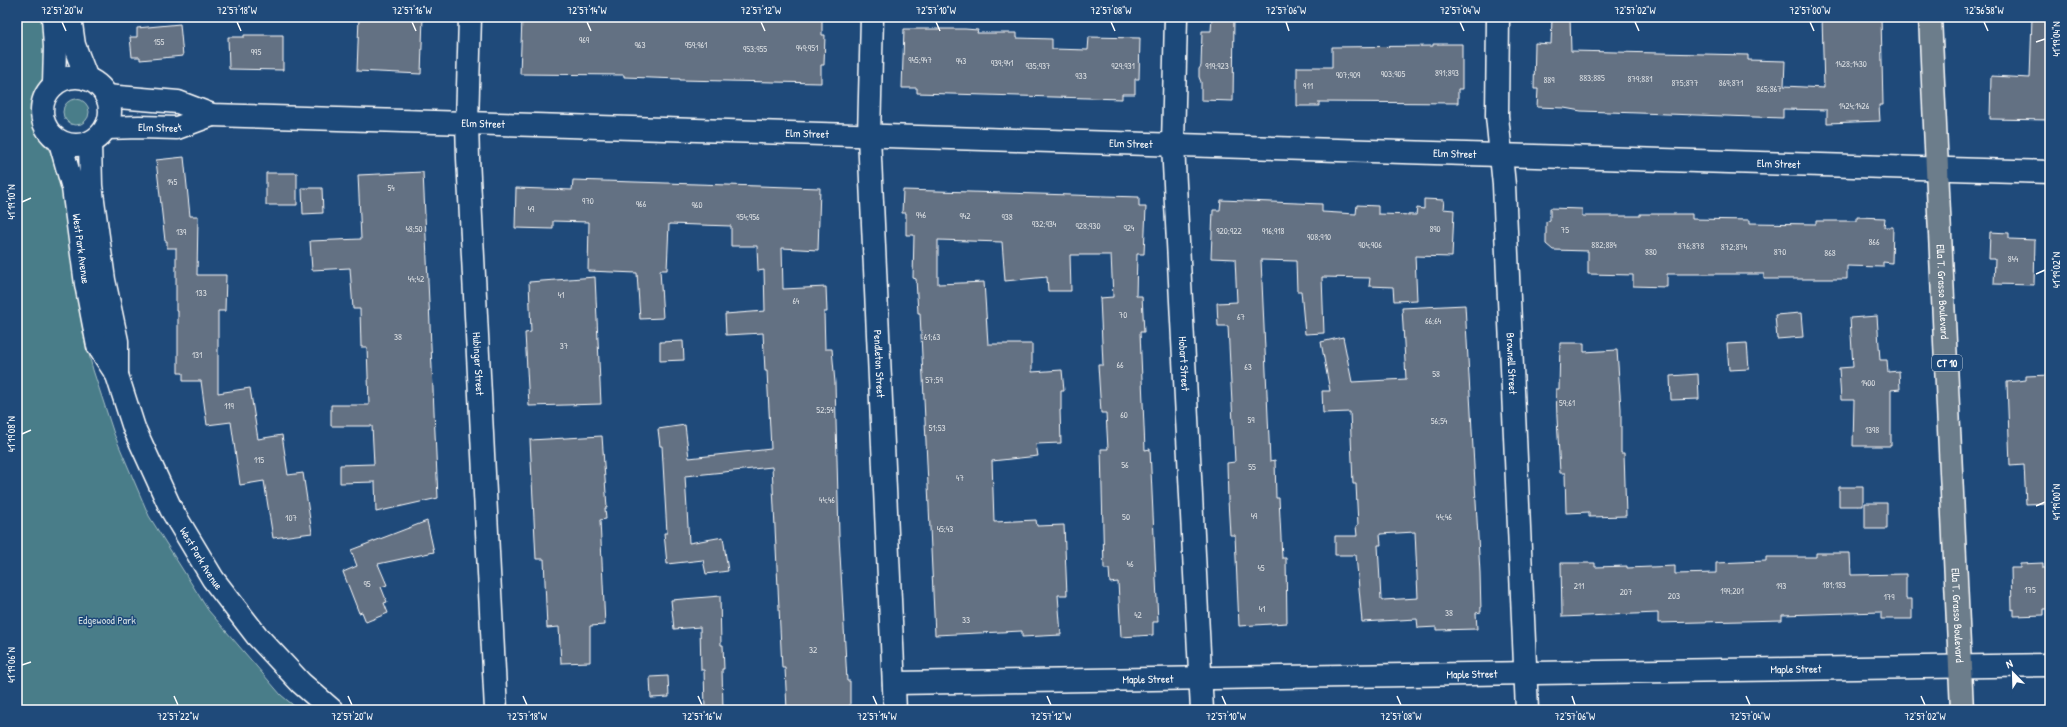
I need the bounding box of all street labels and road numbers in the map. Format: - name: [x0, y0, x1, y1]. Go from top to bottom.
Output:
- street label: Elm Street: [461, 116, 505, 131]
- street label: Elm Street: [138, 120, 184, 135]
- street label: Elm Street: [785, 126, 829, 141]
- street label: Elm Street: [1109, 136, 1153, 151]
- street label: Elm Street: [1433, 146, 1477, 161]
- street label: Elm Street: [1757, 156, 1801, 171]
- street label: West Park Avenue: [70, 213, 93, 285]
- street label: Ella T. Grasso Boulevard: [1934, 244, 1952, 340]
- street label: Pendleton Street: [871, 330, 888, 398]
- street label: Hubinger Street: [470, 332, 487, 396]
- street label: Brownell Street: [1503, 332, 1520, 395]
- street label: Hobart Street: [1176, 336, 1193, 392]
- road number: CT 10: [1932, 355, 1962, 371]
- street label: West Park Avenue: [177, 525, 226, 593]
- street label: Ella T. Grasso Boulevard: [1948, 568, 1967, 664]
- street label: Maple Street: [1770, 662, 1822, 676]
- street label: Maple Street: [1446, 667, 1498, 681]
- street label: Maple Street: [1122, 672, 1174, 686]

